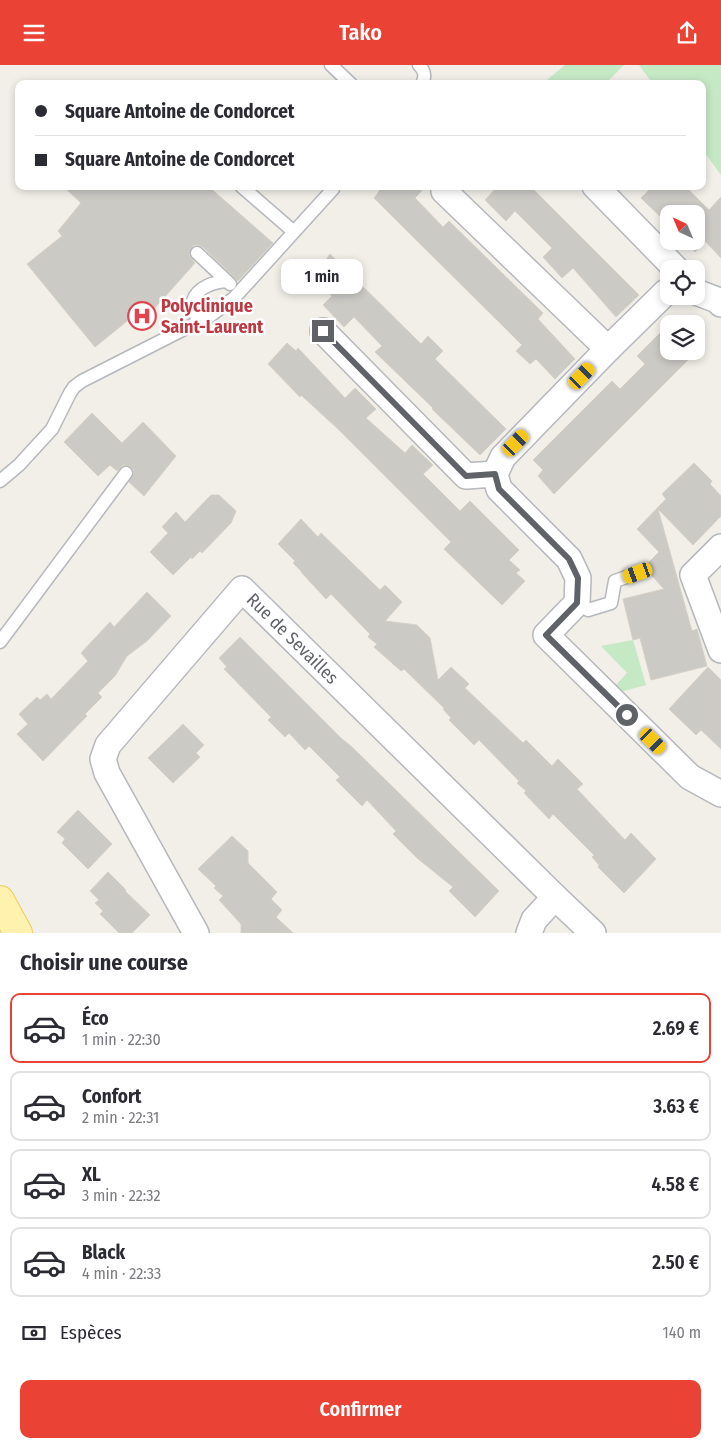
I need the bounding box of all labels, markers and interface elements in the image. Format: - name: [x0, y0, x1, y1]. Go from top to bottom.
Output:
- icon: menu: [20, 19, 48, 47]
- text: Tako: [339, 19, 382, 46]
- icon: share: [673, 19, 701, 47]
- text: Square Antoine de Condorcet: [65, 100, 295, 123]
- text: Square Antoine de Condorcet: [65, 148, 295, 171]
- north arrow: [660, 205, 705, 250]
- map controls: [660, 205, 705, 360]
- callout: 1 min: [282, 259, 364, 293]
- button: locate: [660, 260, 705, 305]
- text: 1 min: [305, 267, 339, 286]
- place label: Polyclinique Saint-Laurent: [161, 295, 264, 338]
- hospital icon: Polyclinique Saint-Laurent: [127, 301, 157, 331]
- button: layers: [660, 315, 705, 360]
- route end: [312, 320, 334, 342]
- car: [566, 360, 597, 392]
- car: [500, 427, 531, 459]
- car: [621, 561, 654, 585]
- street label: Rue de Sevailles: [242, 589, 343, 689]
- route start: [616, 704, 638, 726]
- car: [637, 725, 668, 757]
- text: Choisir une course: [20, 949, 188, 976]
- icon: car: [22, 1006, 67, 1051]
- text: Éco: [82, 1007, 109, 1030]
- text: 2.69 €: [653, 1017, 699, 1040]
- text: 1 min · 22:30: [82, 1030, 161, 1049]
- icon: car: [22, 1084, 67, 1129]
- text: Confort: [82, 1085, 142, 1108]
- text: 3.63 €: [653, 1095, 699, 1118]
- text: 2 min · 22:31: [82, 1108, 159, 1127]
- icon: car: [22, 1162, 67, 1207]
- text: XL: [82, 1163, 101, 1186]
- text: 4.58 €: [652, 1173, 699, 1196]
- text: 3 min · 22:32: [82, 1186, 160, 1205]
- icon: car: [22, 1240, 67, 1285]
- text: Black: [82, 1241, 125, 1264]
- text: 2.50 €: [652, 1251, 699, 1274]
- text: 4 min · 22:33: [82, 1264, 161, 1283]
- icon: cash: [20, 1319, 48, 1347]
- text: Espèces: [60, 1321, 122, 1344]
- text: 140 m: [663, 1323, 701, 1342]
- button: Confirmer: [20, 1380, 701, 1438]

